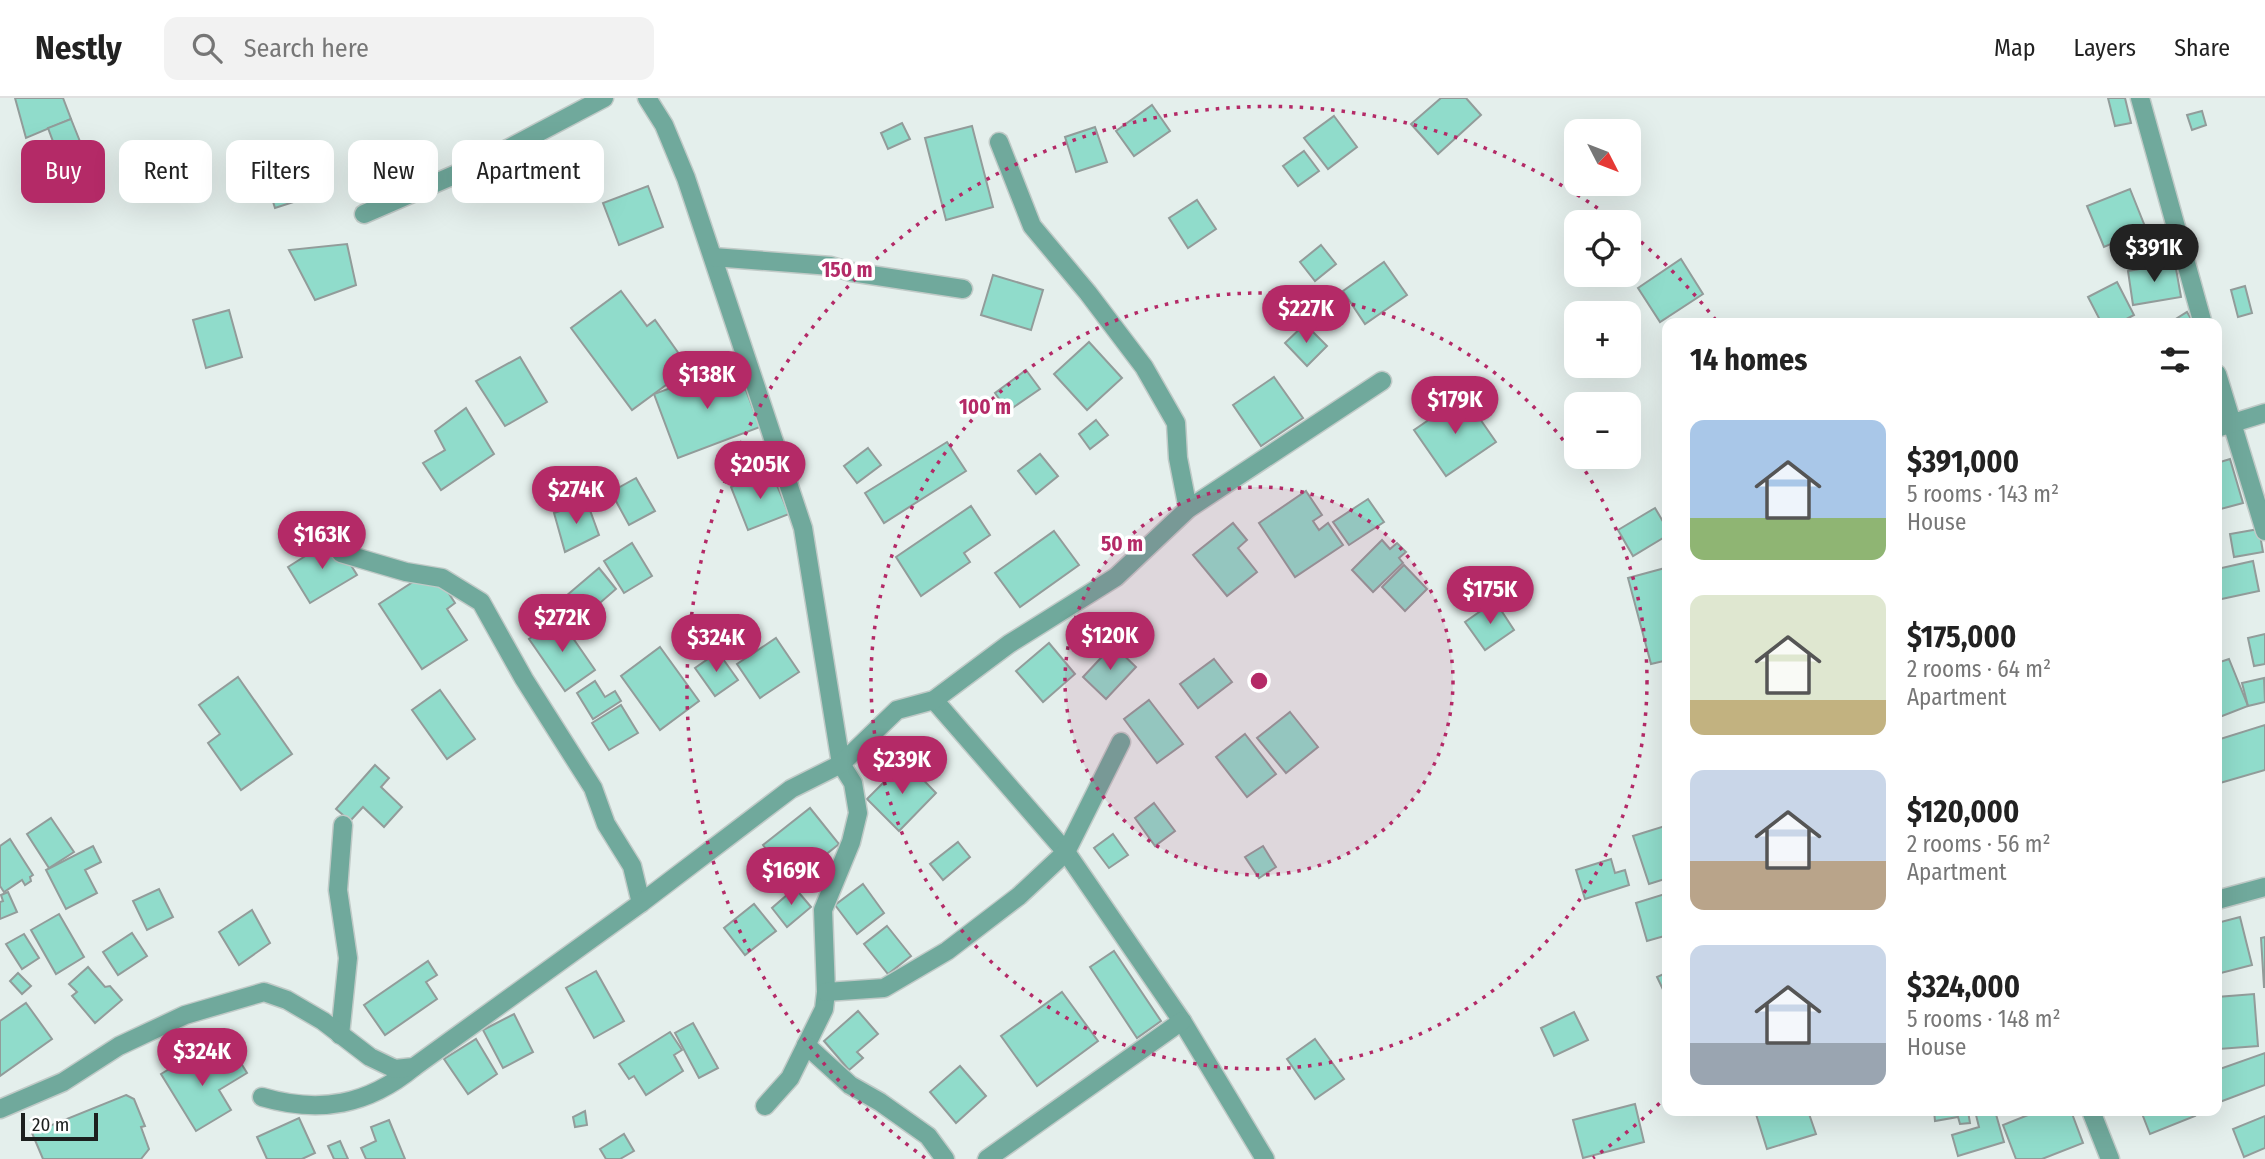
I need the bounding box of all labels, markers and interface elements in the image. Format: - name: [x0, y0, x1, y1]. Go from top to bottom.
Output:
- search box: [164, 17, 654, 80]
- text: Nestly: [35, 28, 122, 68]
- icon: search: [188, 29, 226, 67]
- text: Search here: [244, 33, 369, 64]
- text: Map: [1994, 34, 2036, 62]
- text: Layers: [2074, 34, 2136, 62]
- text: Share: [2174, 34, 2230, 62]
- north arrow: [1564, 119, 1642, 196]
- map controls: [1564, 119, 1641, 469]
- chip: Buy: [21, 140, 105, 203]
- chip: Rent: [119, 140, 212, 203]
- chip: Filters: [226, 140, 334, 203]
- chip: New: [348, 140, 438, 203]
- chip: Apartment: [452, 140, 604, 203]
- button: locate: [1564, 210, 1641, 287]
- pin: $391K: [2105, 225, 2203, 284]
- text: $391K: [2126, 233, 2182, 261]
- text: 150 m: [821, 257, 873, 283]
- pin: $227K: [1257, 286, 1355, 345]
- text: $227K: [1278, 294, 1334, 322]
- button: +: [1564, 301, 1641, 378]
- icon: filters: [2156, 341, 2194, 379]
- text: 14 homes: [1690, 342, 1807, 378]
- pin: $138K: [658, 352, 756, 411]
- text: $138K: [679, 360, 735, 388]
- pin: $179K: [1406, 376, 1504, 436]
- text: $179K: [1427, 385, 1483, 413]
- button: −: [1564, 392, 1641, 469]
- text: 100 m: [959, 394, 1011, 420]
- pin: $205K: [711, 442, 809, 501]
- text: $391,000: [1907, 444, 2019, 480]
- icon: home: [1746, 448, 1830, 532]
- text: $205K: [730, 450, 790, 478]
- pin: $274K: [527, 466, 625, 526]
- text: $274K: [548, 475, 604, 503]
- text: 5 rooms · 143 m²: [1907, 480, 2059, 508]
- text: House: [1907, 508, 1966, 536]
- pin: $163K: [273, 512, 371, 571]
- text: $163K: [294, 520, 350, 548]
- text: 50 m: [1101, 531, 1143, 557]
- pin: $175K: [1441, 566, 1539, 626]
- text: $175K: [1463, 575, 1517, 603]
- pin: $272K: [513, 594, 611, 654]
- text: $272K: [534, 603, 590, 631]
- pin: $120K: [1061, 612, 1159, 672]
- pin: $324K: [667, 614, 765, 674]
- text: $175,000: [1907, 619, 2016, 655]
- text: $120K: [1082, 621, 1138, 649]
- text: $324K: [687, 623, 745, 651]
- icon: home: [1746, 623, 1830, 707]
- text: 2 rooms · 64 m²: [1907, 655, 2051, 683]
- centre of rings: [1247, 669, 1271, 693]
- text: Apartment: [1907, 683, 2007, 711]
- pin: $239K: [853, 736, 951, 796]
- text: $239K: [873, 745, 931, 773]
- text: $120,000: [1907, 794, 2019, 830]
- icon: home: [1746, 798, 1830, 882]
- text: 2 rooms · 56 m²: [1907, 830, 2051, 858]
- pin: $169K: [742, 848, 840, 907]
- text: $169K: [762, 856, 820, 884]
- text: Apartment: [1907, 858, 2007, 886]
- text: $324,000: [1907, 969, 2020, 1005]
- icon: home: [1746, 973, 1830, 1057]
- text: 5 rooms · 148 m²: [1907, 1005, 2061, 1033]
- pin: $324K: [153, 1028, 251, 1088]
- text: House: [1907, 1033, 1966, 1061]
- text: $324K: [173, 1037, 231, 1065]
- scale bar: [21, 1110, 98, 1142]
- text: 20 m: [32, 1113, 69, 1136]

